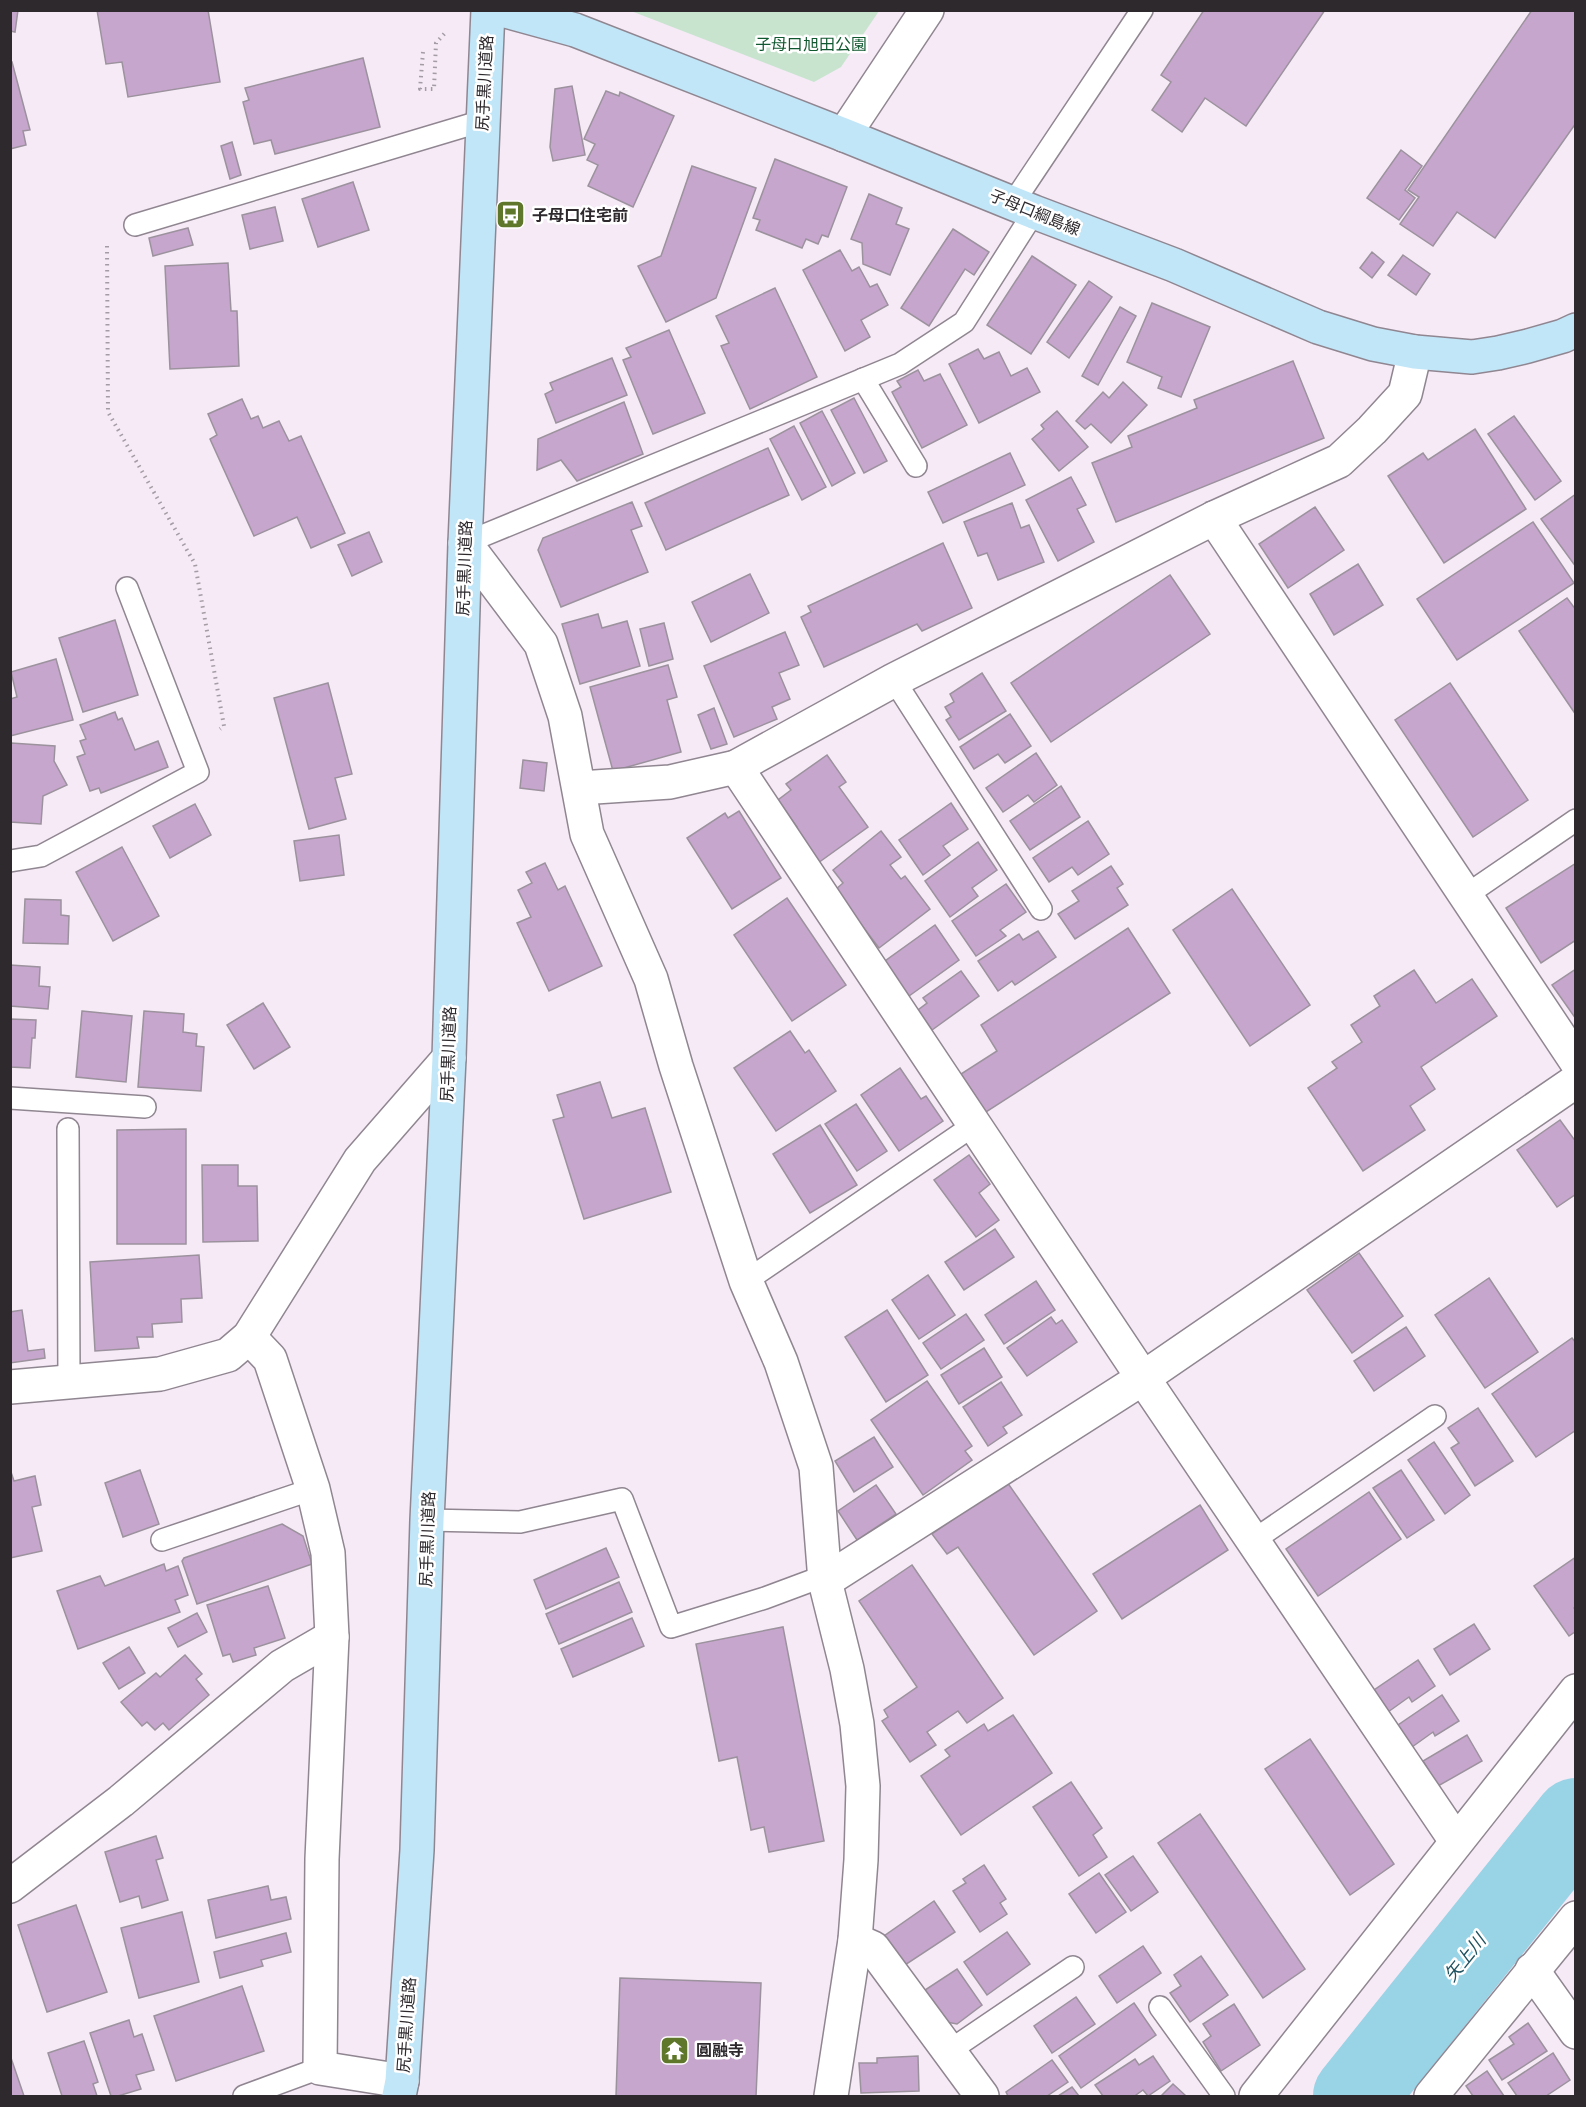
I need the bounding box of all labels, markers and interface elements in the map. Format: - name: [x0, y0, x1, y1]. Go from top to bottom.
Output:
- park label: 子母口旭田公園: [755, 34, 867, 53]
- street label: 尻手黒川道路: [472, 35, 496, 131]
- street label: 子母口綱島線: [987, 185, 1083, 238]
- bus stop icon: 子母口住宅前: [495, 199, 527, 231]
- place label: 子母口住宅前: [532, 205, 628, 224]
- street label: 尻手黒川道路: [452, 520, 475, 616]
- street label: 尻手黒川道路: [436, 1006, 459, 1102]
- street label: 尻手黒川道路: [415, 1491, 438, 1587]
- water label: 矢上川: [1439, 1928, 1491, 1985]
- street label: 尻手黒川道路: [393, 1976, 418, 2074]
- temple icon: 圓融寺: [659, 2034, 691, 2066]
- place label: 圓融寺: [696, 2040, 744, 2059]

